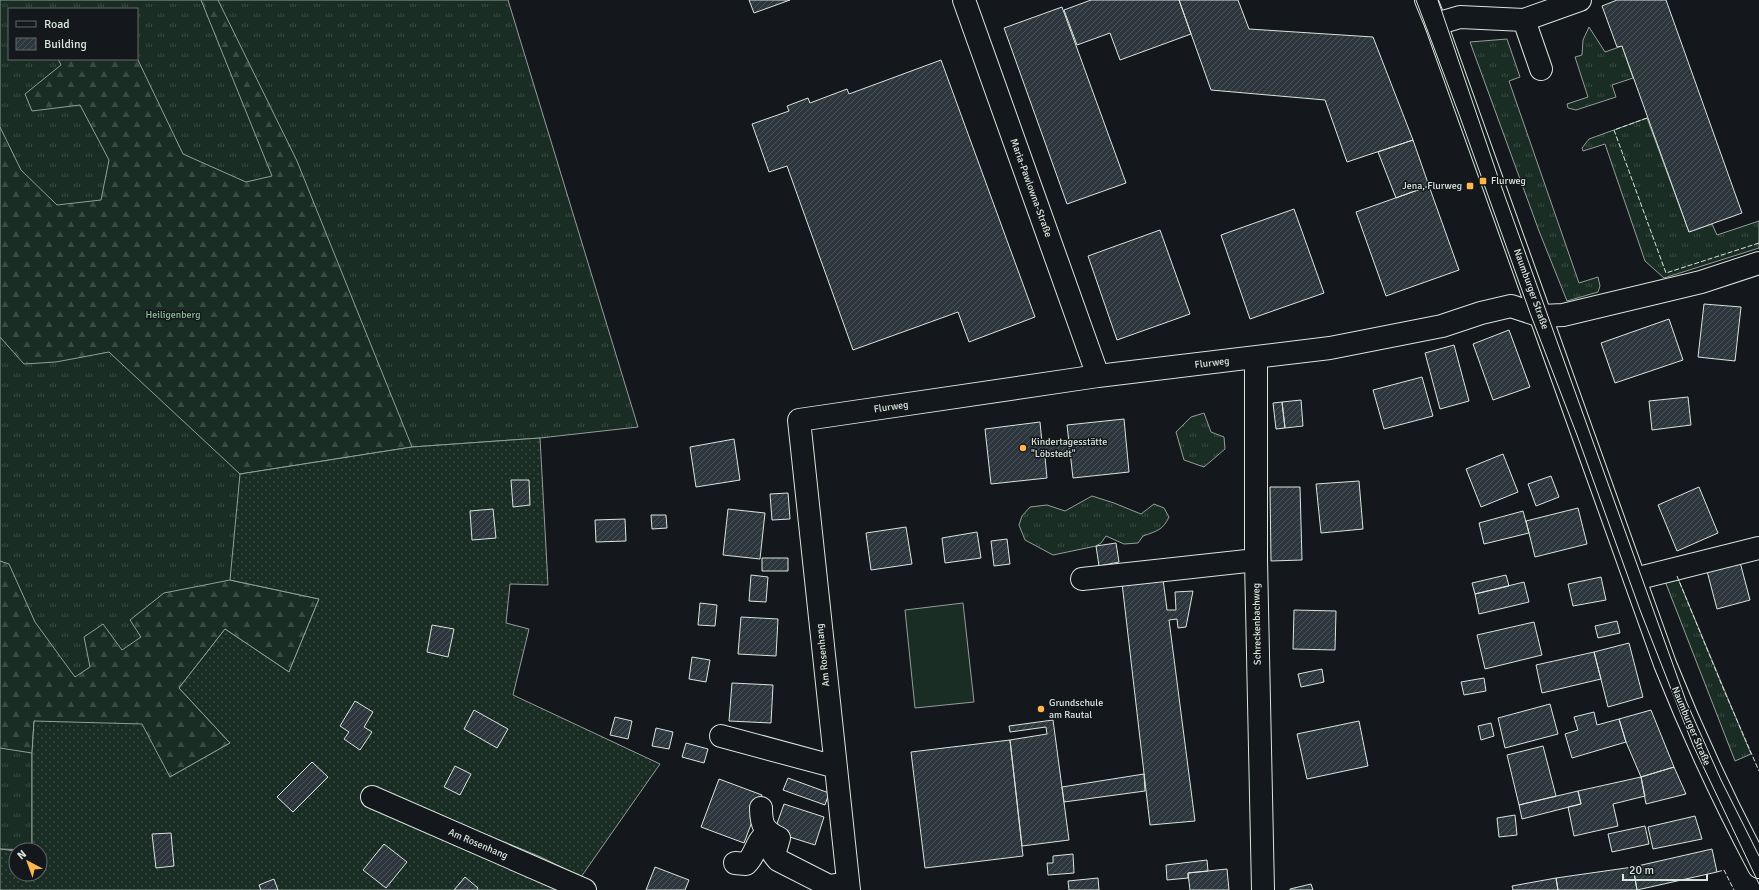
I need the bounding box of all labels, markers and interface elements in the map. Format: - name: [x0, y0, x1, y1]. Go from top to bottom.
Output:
- legend: [8, 8, 138, 60]
- text: Road: [44, 17, 70, 32]
- text: Building: [44, 37, 87, 52]
- street label: Maria-Pawlowna-Straße: [1008, 137, 1054, 239]
- place label: Flurweg: [1491, 175, 1526, 187]
- marker: Flurweg: [1478, 176, 1488, 186]
- place label: Jena, Flurweg: [1402, 180, 1462, 192]
- marker: Jena, Flurweg: [1465, 181, 1475, 191]
- street label: Naumburger Straße: [1511, 247, 1551, 331]
- park label: Heiligenberg: [146, 309, 200, 321]
- street label: Flurweg: [1194, 355, 1230, 371]
- street label: Flurweg: [873, 399, 909, 415]
- place label: Kindertagesstätte "Löbstedt": [1031, 436, 1107, 460]
- marker: Kindertagesstätte "Löbstedt": [1018, 443, 1028, 453]
- street label: Schreckenbachweg: [1250, 583, 1264, 665]
- street label: Am Rosenhang: [814, 623, 832, 687]
- street label: Naumburger Straße: [1669, 685, 1713, 767]
- place label: Grundschule am Rautal: [1049, 697, 1103, 721]
- marker: Grundschule am Rautal: [1036, 704, 1046, 714]
- street label: Am Rosenhang: [446, 826, 510, 862]
- north arrow: [8, 842, 48, 882]
- text: N: [15, 847, 29, 862]
- scale bar: [1623, 856, 1707, 882]
- text: 20 m: [1629, 863, 1654, 878]

